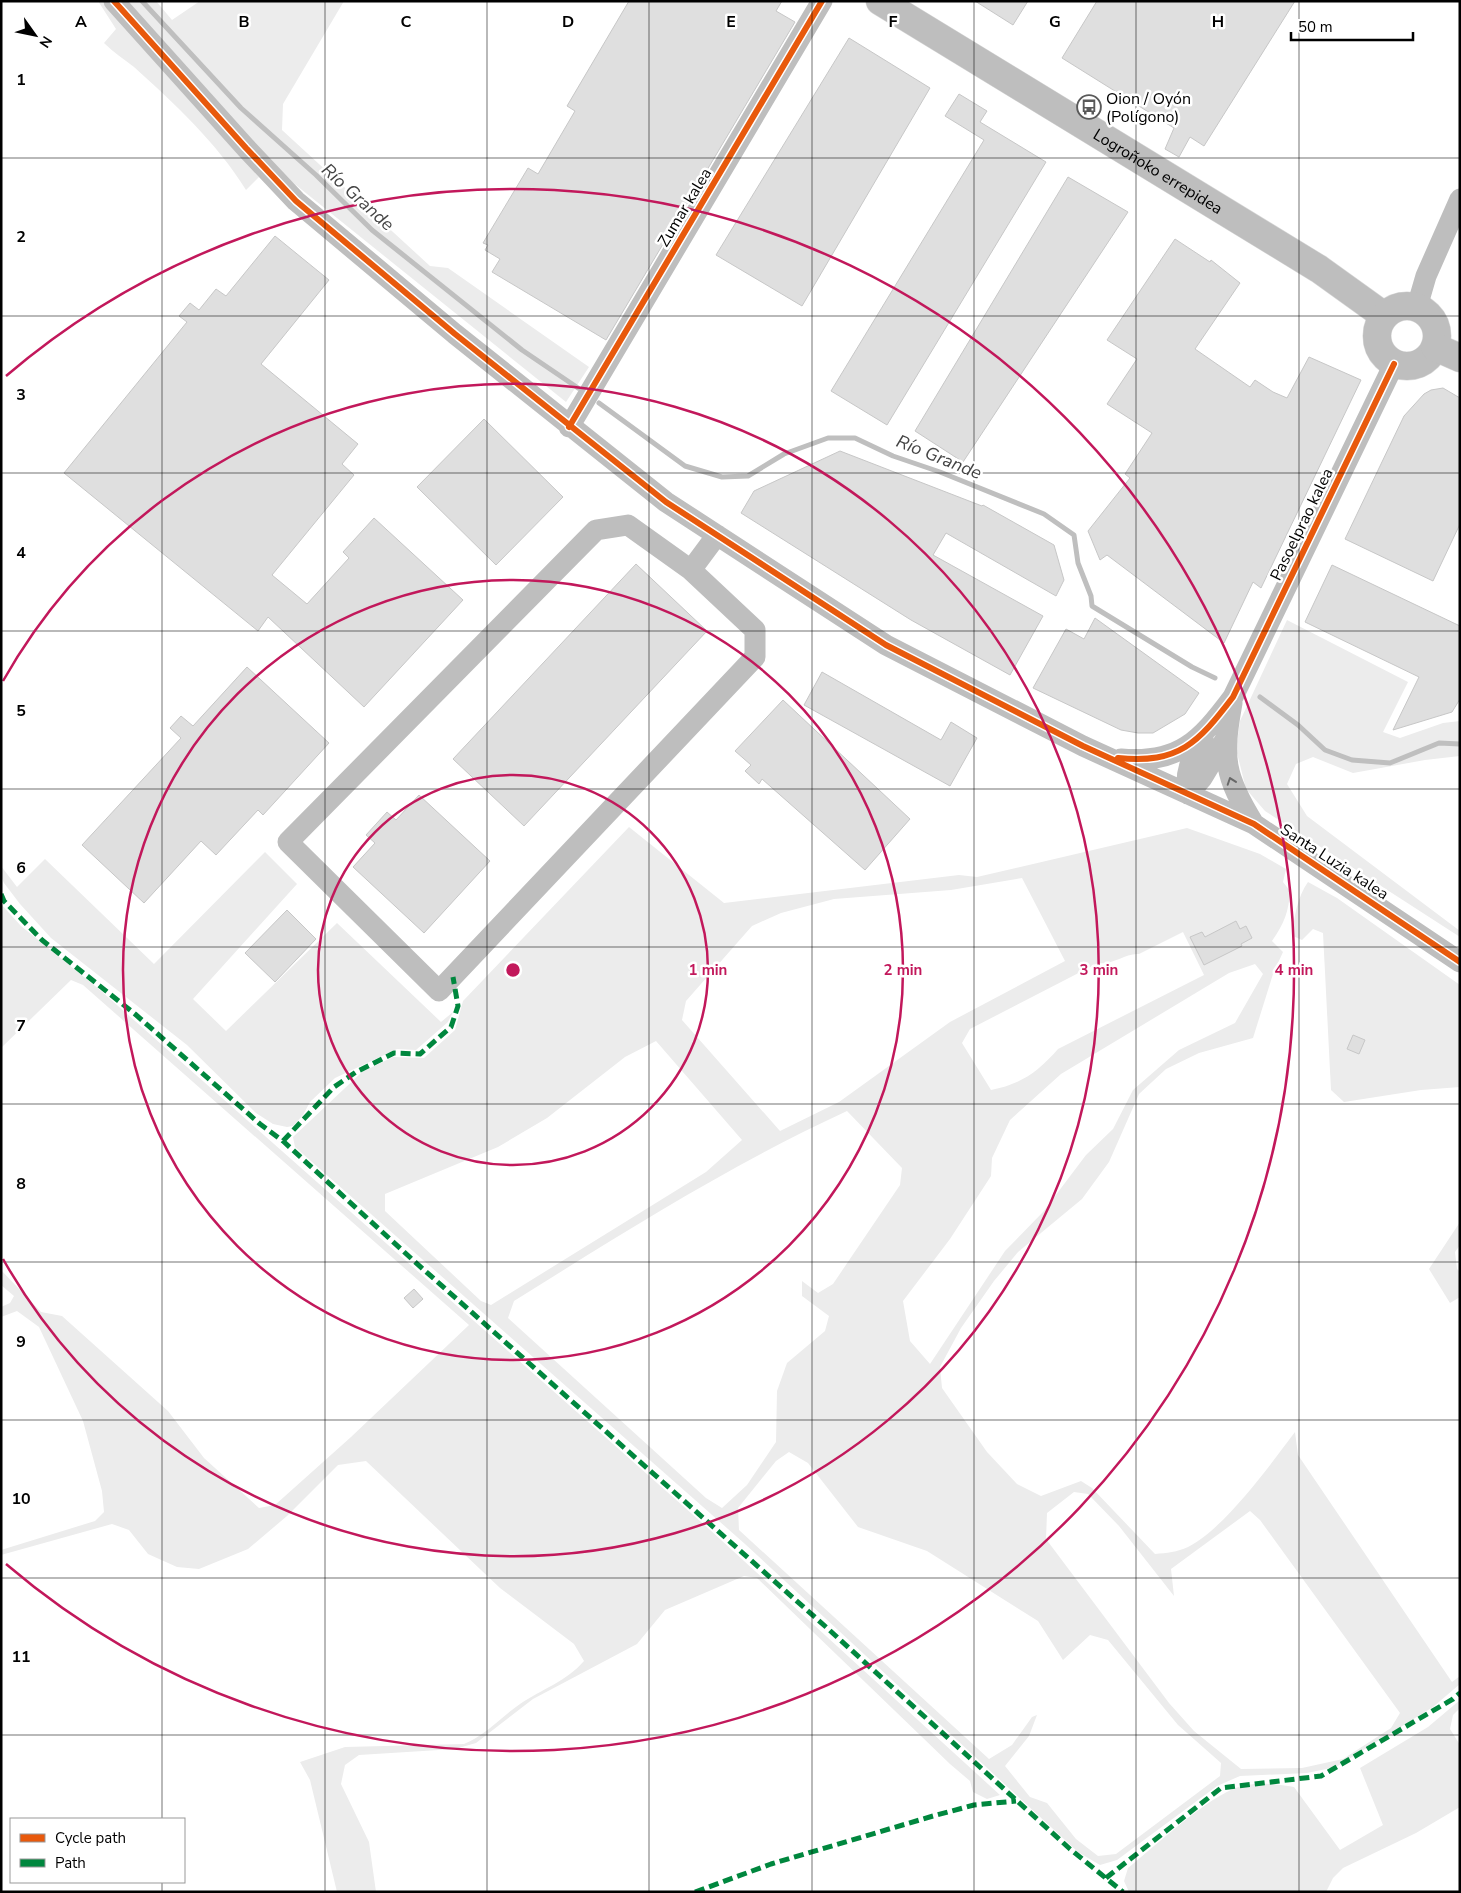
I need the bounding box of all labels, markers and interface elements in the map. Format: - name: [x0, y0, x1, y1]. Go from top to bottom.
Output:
- north arrow: [10, 10, 60, 60]
- scale bar: [1291, 10, 1414, 42]
- text: A: [75, 11, 87, 33]
- text: B: [238, 11, 250, 33]
- text: C: [401, 11, 412, 33]
- text: D: [562, 11, 574, 33]
- text: E: [726, 11, 736, 33]
- text: F: [889, 11, 898, 33]
- text: G: [1049, 11, 1061, 33]
- text: H: [1212, 11, 1224, 33]
- text: 50 m: [1298, 17, 1333, 37]
- text: N: [35, 32, 56, 51]
- text: 1: [16, 69, 26, 91]
- place label: Oion / Oyón (Polígono): [1106, 88, 1191, 128]
- bus stop icon: Oion / Oyón (Polígono): [1076, 94, 1102, 120]
- street label: Logroñoko errepidea: [1089, 124, 1227, 220]
- water label: Río Grande: [316, 158, 400, 236]
- street label: Zumar kalea: [653, 164, 717, 251]
- text: 2: [16, 226, 26, 248]
- text: 3: [16, 384, 26, 406]
- water label: Río Grande: [893, 429, 986, 485]
- street label: Pasoelprao kalea: [1265, 465, 1339, 584]
- text: 4: [16, 542, 26, 564]
- text: 5: [16, 700, 26, 722]
- one-way arrow: [1227, 777, 1237, 786]
- street label: Santa Luzia kalea: [1276, 819, 1393, 905]
- text: 6: [16, 857, 26, 879]
- text: 1 min: [689, 960, 727, 980]
- text: 2 min: [884, 960, 922, 980]
- text: 3 min: [1080, 960, 1118, 980]
- text: 4 min: [1275, 960, 1313, 980]
- centre of rings: [504, 961, 522, 979]
- text: 7: [16, 1015, 26, 1037]
- text: 8: [16, 1173, 26, 1195]
- text: 9: [16, 1331, 26, 1353]
- text: 10: [11, 1488, 31, 1510]
- text: 11: [11, 1646, 31, 1668]
- legend: [10, 1818, 185, 1883]
- text: Cycle path: [55, 1828, 126, 1848]
- text: Path: [55, 1853, 86, 1873]

